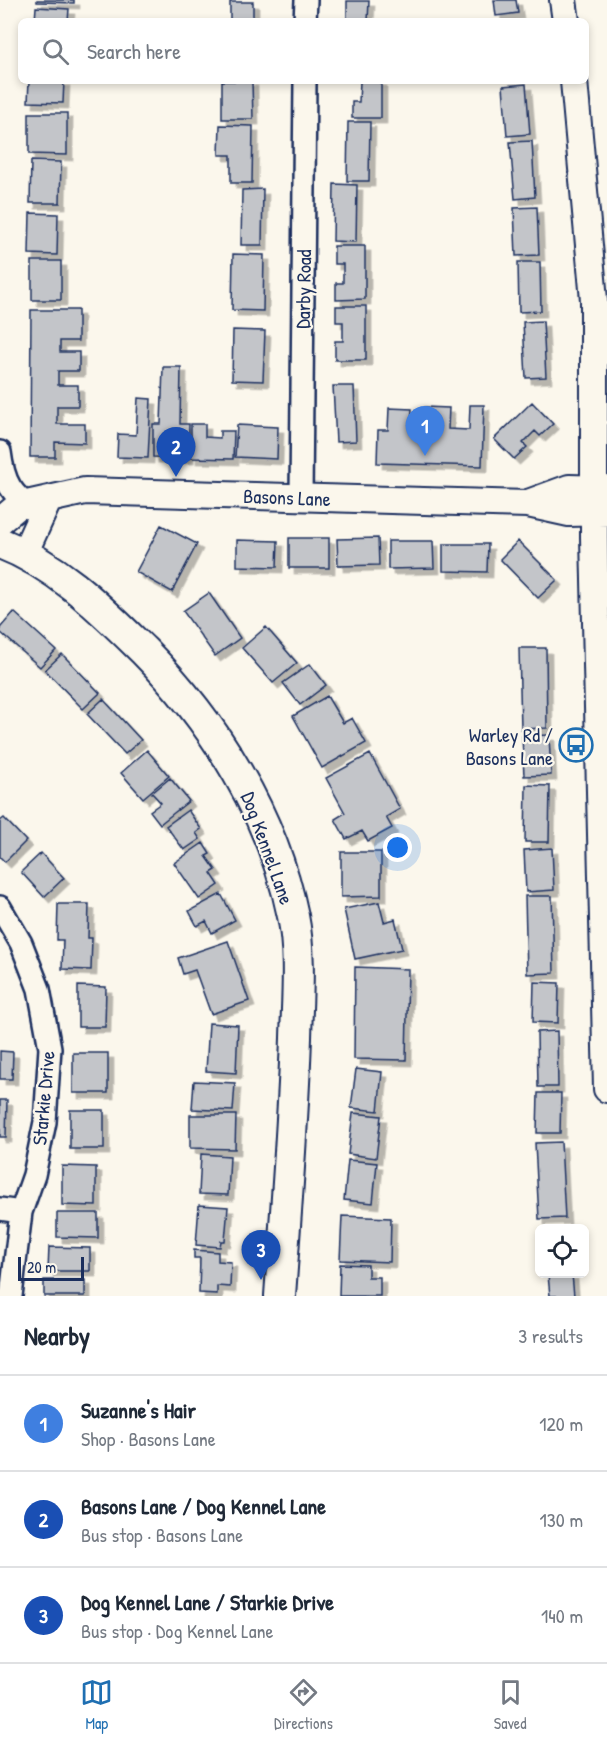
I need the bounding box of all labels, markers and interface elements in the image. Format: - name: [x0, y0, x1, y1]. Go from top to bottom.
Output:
- search box: [18, 18, 589, 84]
- icon: search: [39, 35, 72, 68]
- text: Search here: [87, 36, 181, 66]
- street label: Darby Road: [289, 249, 317, 329]
- pin: 1: [406, 406, 444, 456]
- pin: 2: [156, 428, 195, 477]
- street label: Basons Lane: [243, 482, 331, 512]
- place label: Warley Rd / Basons Lane: [466, 721, 553, 771]
- bus stop icon: Warley Rd / Basons Lane: [558, 727, 594, 763]
- street label: Dog Kennel Lane: [235, 788, 301, 908]
- your location: [383, 833, 412, 862]
- street label: Starkie Drive: [25, 1050, 61, 1146]
- map controls: [535, 1224, 589, 1278]
- button: locate: [535, 1224, 589, 1278]
- pin: 3: [242, 1230, 280, 1280]
- scale bar: [18, 1254, 84, 1282]
- text: 20 m: [27, 1256, 56, 1278]
- text: Nearby: [24, 1318, 90, 1353]
- text: 3 results: [518, 1322, 583, 1349]
- text: Suzanne's Hair: [81, 1395, 196, 1425]
- text: 1: [40, 1410, 47, 1437]
- text: 120 m: [539, 1410, 583, 1437]
- text: Shop · Basons Lane: [81, 1425, 216, 1452]
- text: Basons Lane / Dog Kennel Lane: [81, 1491, 326, 1521]
- text: 2: [39, 1506, 48, 1533]
- text: 130 m: [540, 1506, 583, 1533]
- text: Bus stop · Basons Lane: [81, 1521, 243, 1548]
- text: Dog Kennel Lane / Starkie Drive: [81, 1587, 334, 1617]
- text: 3: [39, 1602, 48, 1629]
- text: 140 m: [541, 1602, 583, 1629]
- text: Bus stop · Dog Kennel Lane: [81, 1617, 274, 1644]
- tab: Map: [80, 1676, 113, 1734]
- tab: Directions: [274, 1676, 333, 1734]
- tab: Saved: [494, 1676, 527, 1734]

